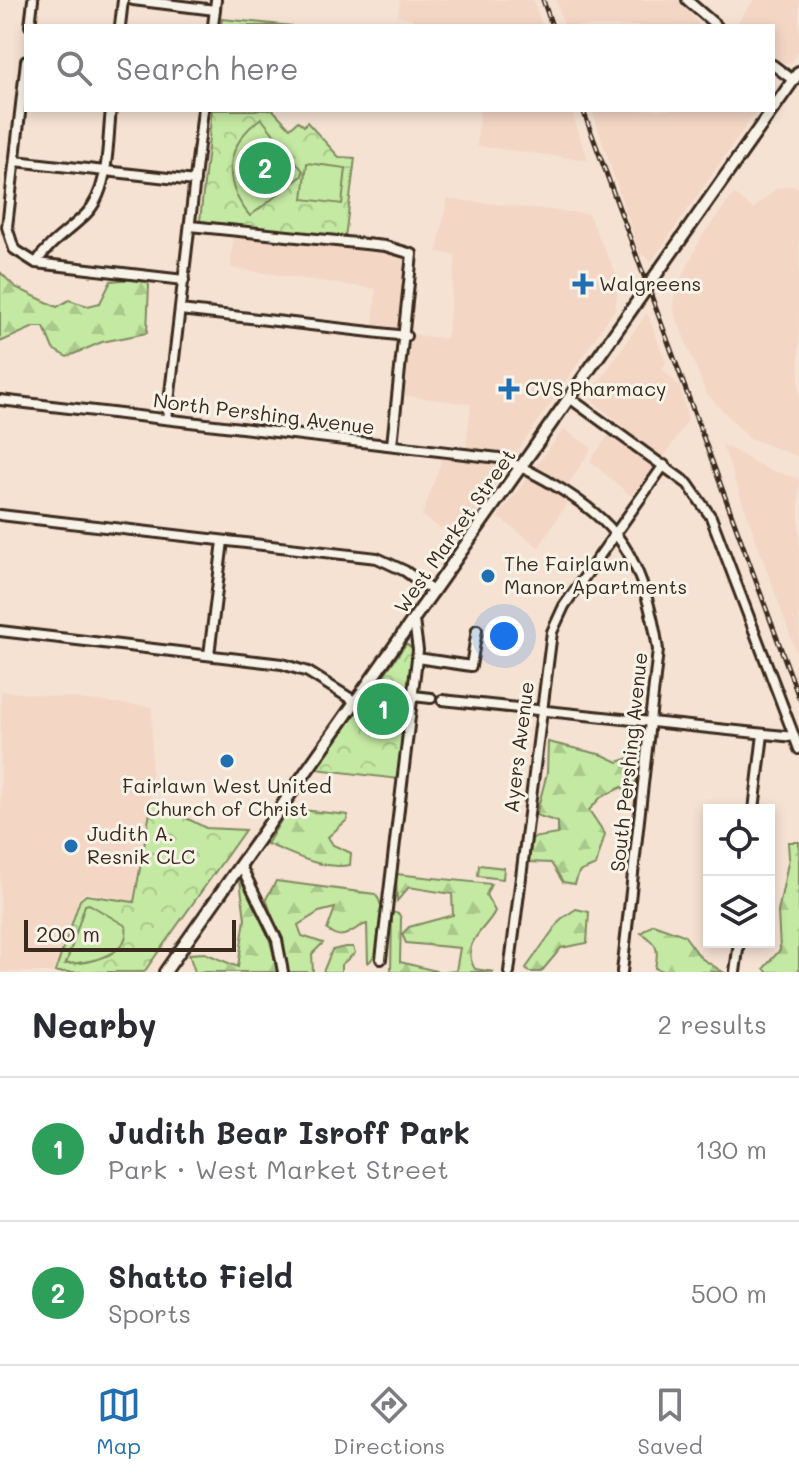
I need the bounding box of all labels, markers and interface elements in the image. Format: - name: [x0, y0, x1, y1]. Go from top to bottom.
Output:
- search box: [24, 24, 775, 112]
- icon: search: [52, 46, 96, 90]
- text: Search here: [116, 48, 299, 88]
- pin: 2: [239, 138, 291, 198]
- place label: Walgreens: [599, 270, 701, 296]
- marker: Walgreens: [574, 275, 592, 293]
- place label: CVS Pharmacy: [525, 375, 666, 401]
- marker: CVS Pharmacy: [500, 380, 518, 398]
- street label: North Pershing Avenue: [152, 387, 376, 440]
- street label: West Market Street: [388, 443, 521, 618]
- place label: The Fairlawn Manor Apartments: [504, 550, 687, 599]
- marker: The Fairlawn Manor Apartments: [479, 567, 497, 585]
- your location: [484, 616, 524, 656]
- street label: South Pershing Avenue: [604, 651, 652, 873]
- pin: 1: [357, 679, 409, 739]
- street label: Ayers Avenue: [497, 680, 539, 814]
- marker: Fairlawn West United Church of Christ: [218, 752, 236, 770]
- place label: Fairlawn West United Church of Christ: [122, 772, 332, 821]
- map controls: [703, 804, 775, 948]
- button: locate: [703, 804, 775, 876]
- place label: Judith A. Resnik CLC: [87, 820, 195, 869]
- marker: Judith A. Resnik CLC: [62, 837, 80, 855]
- button: layers: [703, 876, 775, 948]
- scale bar: [24, 916, 236, 952]
- text: 200 m: [36, 919, 100, 948]
- text: Nearby: [32, 1002, 157, 1047]
- text: 2 results: [658, 1007, 767, 1041]
- text: Judith Bear Isroff Park: [108, 1112, 470, 1152]
- text: 1: [52, 1132, 64, 1166]
- text: 130 m: [695, 1132, 767, 1166]
- text: Park · West Market Street: [108, 1152, 449, 1186]
- text: Shatto Field: [108, 1256, 293, 1296]
- text: 2: [51, 1276, 65, 1310]
- text: 500 m: [691, 1276, 767, 1310]
- text: Sports: [108, 1296, 191, 1330]
- tab: Map: [96, 1383, 141, 1460]
- tab: Directions: [333, 1383, 445, 1460]
- tab: Saved: [638, 1383, 703, 1460]

